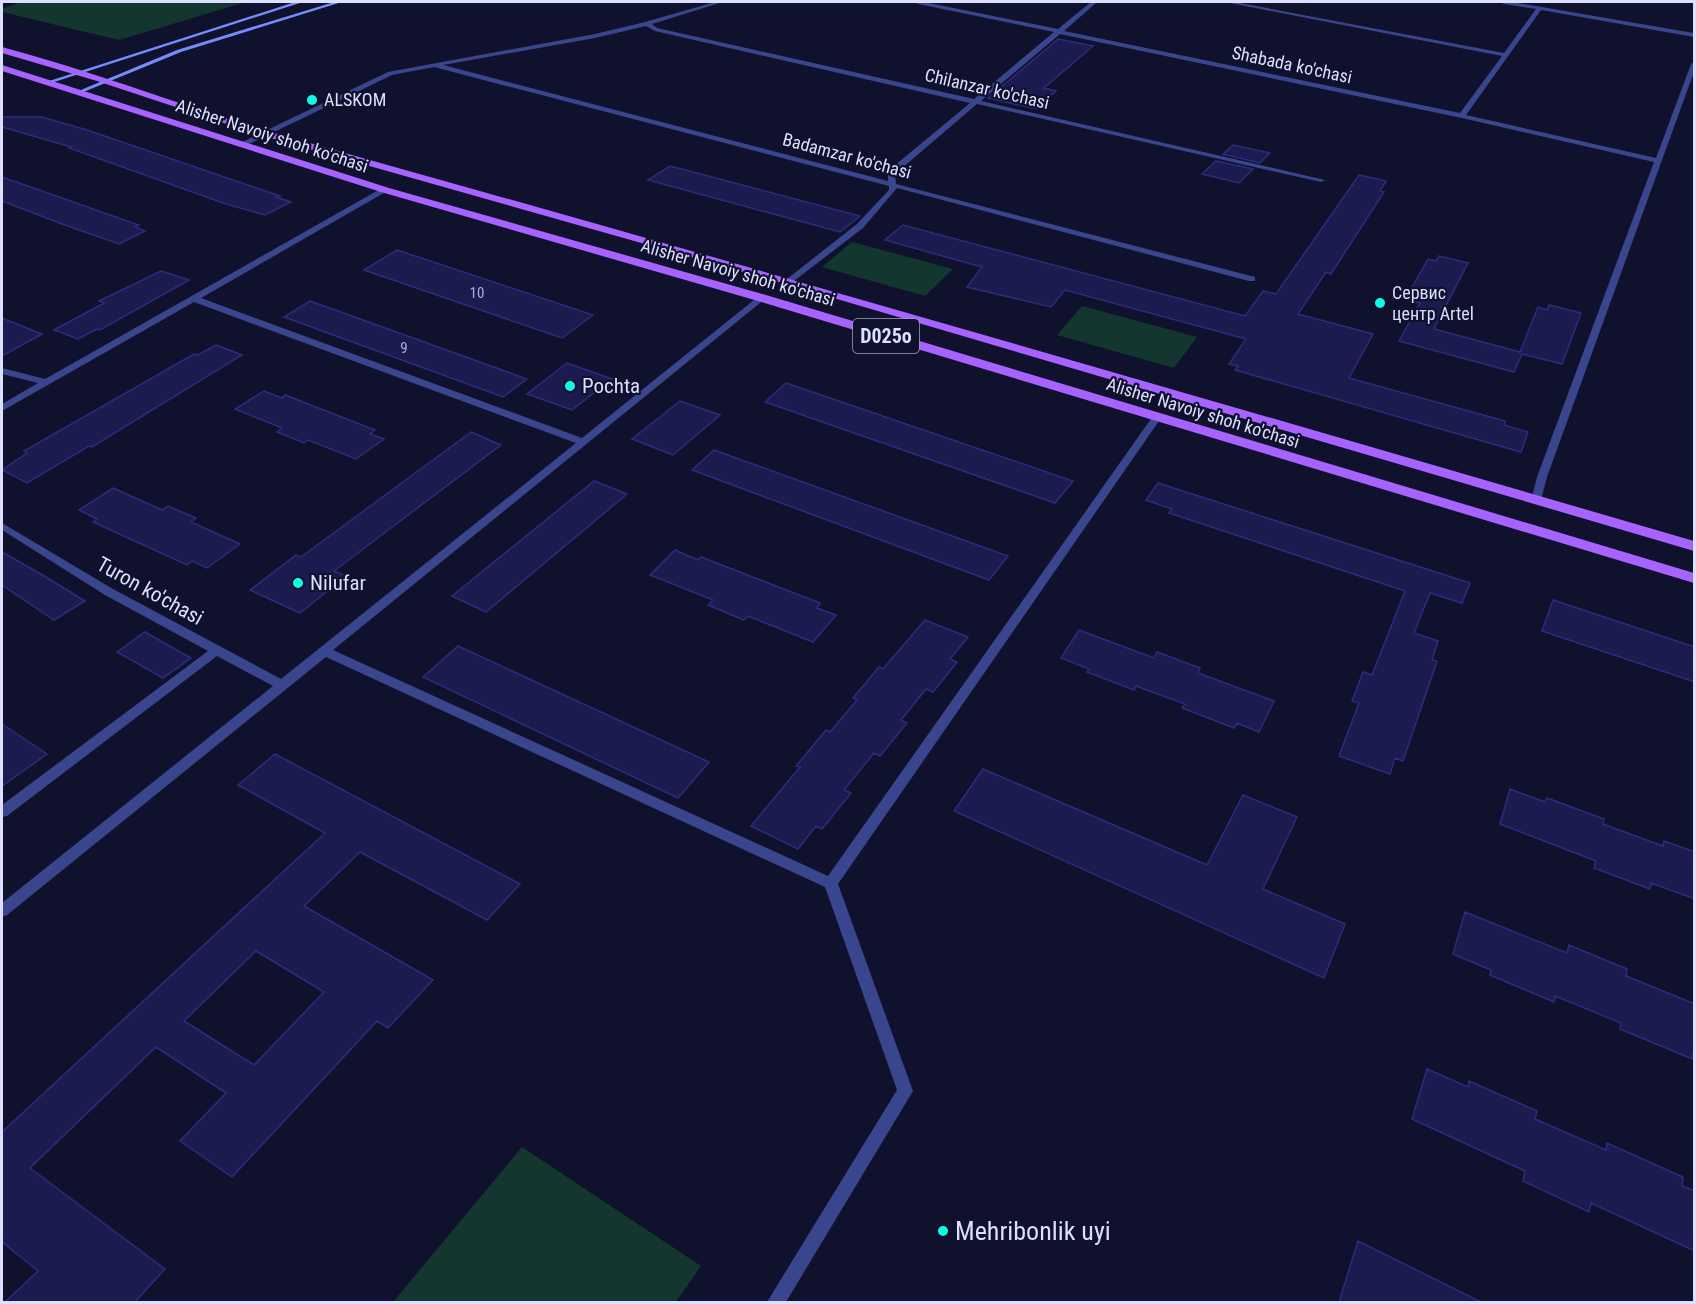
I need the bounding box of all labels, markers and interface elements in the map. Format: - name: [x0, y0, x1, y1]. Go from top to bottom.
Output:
- street label: Shabada ko'chasi: [1230, 42, 1354, 88]
- street label: Chilanzar ko'chasi: [923, 64, 1051, 113]
- place label: ALSKOM: [324, 89, 386, 110]
- marker: ALSKOM: [305, 93, 319, 107]
- street label: Alisher Navoiy shoh ko'chasi: [173, 94, 371, 177]
- street label: Badamzar ko'chasi: [781, 128, 914, 183]
- street label: Alisher Navoiy shoh ko'chasi: [639, 235, 838, 310]
- place label: Сервис центр Artel: [1392, 282, 1474, 324]
- house number: 10: [470, 284, 484, 302]
- marker: Сервис центр Artel: [1373, 296, 1387, 310]
- road number: D025o: [853, 319, 919, 353]
- house number: 9: [400, 339, 408, 357]
- street label: Alisher Navoiy shoh ko'chasi: [1104, 373, 1302, 452]
- place label: Pochta: [582, 374, 640, 398]
- marker: Pochta: [563, 379, 577, 393]
- street label: Turon ko'chasi: [93, 552, 207, 630]
- place label: Nilufar: [310, 571, 366, 595]
- marker: Nilufar: [291, 576, 305, 590]
- place label: Mehribonlik uyi: [955, 1216, 1111, 1246]
- marker: Mehribonlik uyi: [936, 1224, 950, 1238]

